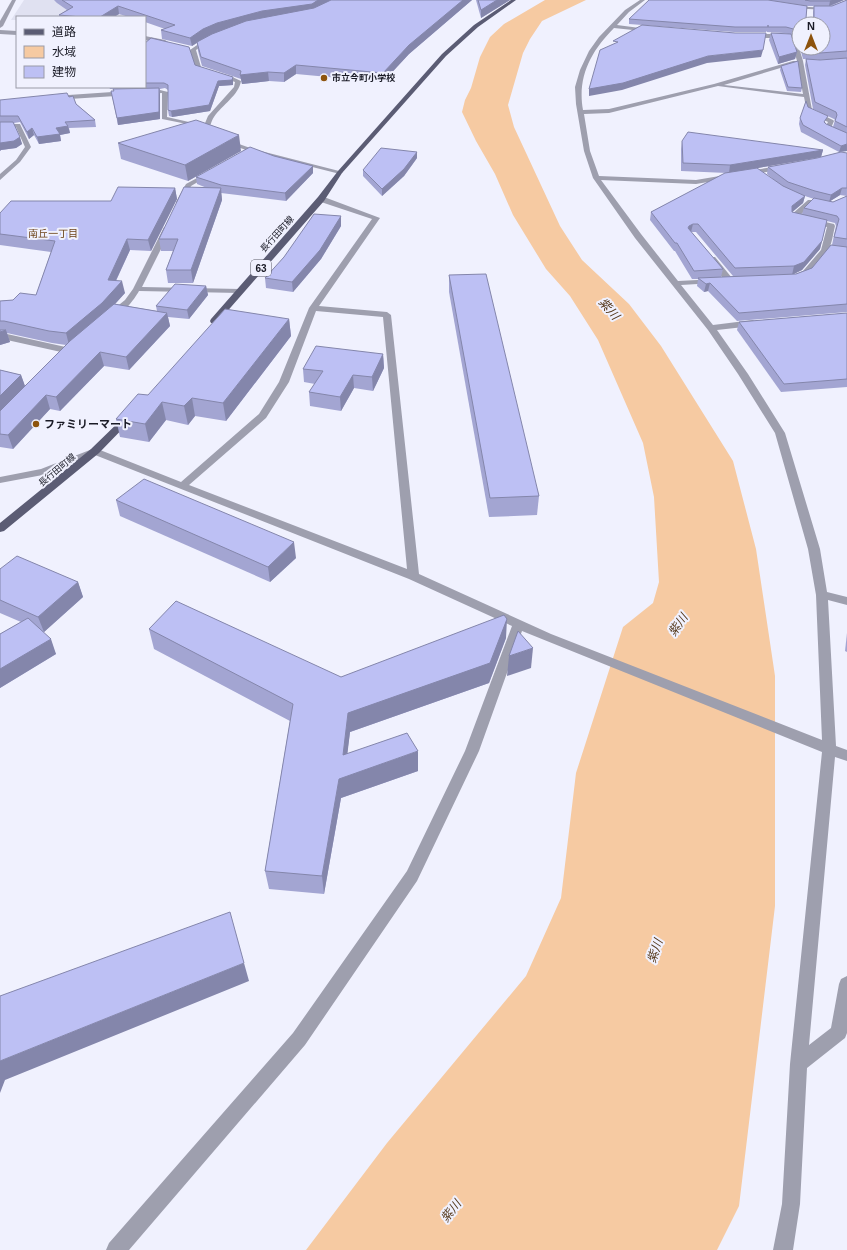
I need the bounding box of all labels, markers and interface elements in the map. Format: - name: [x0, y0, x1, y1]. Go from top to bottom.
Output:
- legend: [16, 16, 146, 88]
- north arrow: [791, 16, 831, 56]
- text: N: [807, 20, 815, 32]
- text: 道路: [52, 25, 76, 39]
- text: 水域: [52, 45, 76, 59]
- text: 建物: [52, 65, 76, 79]
- marker: 市立今町小学校: [319, 73, 329, 83]
- place label: 市立今町小学校: [332, 73, 396, 83]
- street label: 長行田町線: [258, 213, 296, 254]
- district label: 南丘一丁目: [28, 228, 78, 239]
- road number: 63: [251, 260, 271, 276]
- water label: 紫川: [596, 295, 623, 324]
- place label: ファミリーマート: [44, 418, 132, 430]
- marker: ファミリーマート: [31, 419, 41, 429]
- street label: 長行田町線: [37, 451, 78, 488]
- water label: 紫川: [665, 610, 692, 639]
- water label: 紫川: [644, 935, 666, 965]
- water label: 紫川: [438, 1196, 465, 1225]

